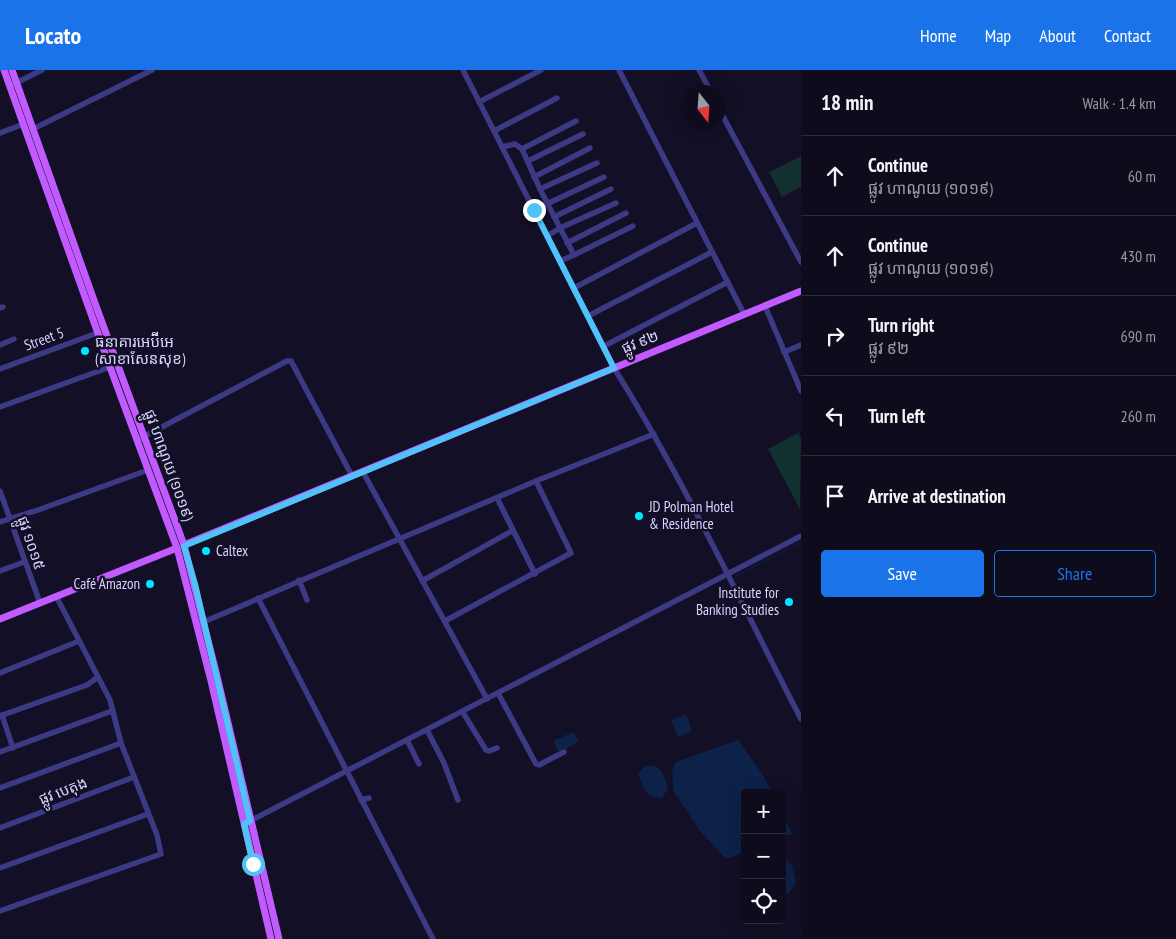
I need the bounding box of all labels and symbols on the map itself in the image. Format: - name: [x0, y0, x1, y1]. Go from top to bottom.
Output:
- north arrow: [681, 85, 726, 130]
- route end: [523, 199, 546, 222]
- street label: Street 5: [21, 323, 66, 354]
- street label: ផ្លូវ ៩២: [618, 326, 663, 362]
- place label: ធនាគារអេប៊ីអេ (សាខាសែនសុខ): [95, 331, 186, 368]
- marker: ធនាគារអេប៊ីអេ (សាខាសែនសុខ): [79, 345, 91, 357]
- street label: ផ្លូវ ហាណូយ (១០១៩): [136, 407, 199, 525]
- place label: JD Polman Hotel & Residence: [648, 497, 734, 533]
- marker: JD Polman Hotel & Residence: [633, 510, 645, 522]
- street label: ផ្លូវ ១០១៥: [9, 513, 50, 574]
- place label: Caltex: [216, 541, 248, 560]
- marker: Caltex: [200, 545, 212, 557]
- place label: Café Amazon: [73, 574, 140, 593]
- marker: Café Amazon: [144, 578, 156, 590]
- place label: Institute for Banking Studies: [696, 583, 780, 619]
- marker: Institute for Banking Studies: [783, 596, 795, 608]
- street label: ផ្លូវ បេតុង: [36, 773, 91, 813]
- route start: [242, 853, 265, 876]

